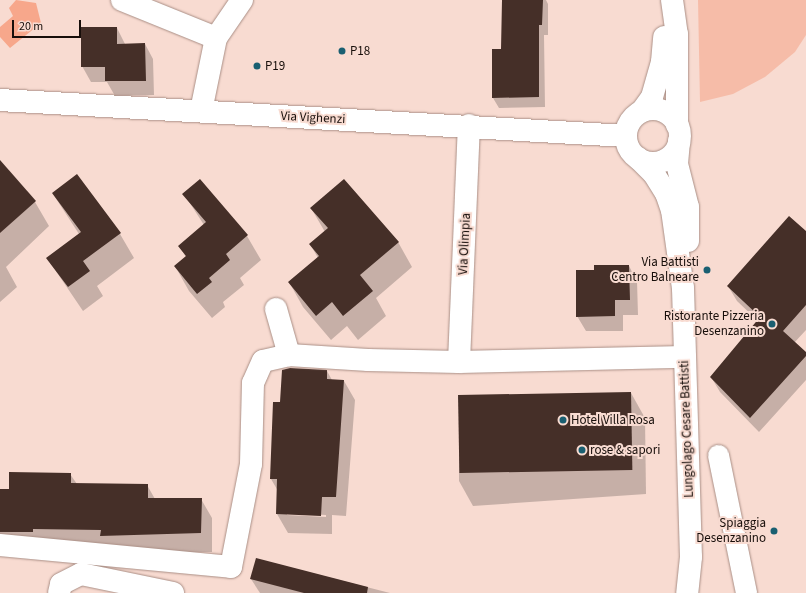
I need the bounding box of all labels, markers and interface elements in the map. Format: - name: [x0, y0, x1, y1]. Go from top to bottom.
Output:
- scale bar: [14, 12, 83, 38]
- text: 20 m: [19, 18, 43, 35]
- place label: P18: [350, 43, 370, 59]
- marker: P18: [337, 46, 347, 56]
- place label: P19: [265, 58, 285, 74]
- marker: P19: [252, 61, 262, 71]
- street label: Via Vighenzi: [280, 109, 346, 127]
- street label: Via Olimpia: [456, 213, 474, 275]
- place label: Via Battisti Centro Balneare: [611, 255, 699, 286]
- marker: Via Battisti Centro Balneare: [702, 265, 712, 275]
- place label: Ristorante Pizzeria Desenzanino: [664, 309, 764, 340]
- marker: Ristorante Pizzeria Desenzanino: [767, 319, 777, 329]
- street label: Lungolago Cesare Battisti: [677, 360, 697, 498]
- place label: Hotel Villa Rosa: [571, 412, 655, 428]
- marker: Hotel Villa Rosa: [558, 415, 568, 425]
- place label: rose & sapori: [590, 442, 660, 458]
- marker: rose & sapori: [577, 445, 587, 455]
- place label: Spiaggia Desenzanino: [696, 516, 766, 547]
- marker: Spiaggia Desenzanino: [769, 526, 779, 536]

